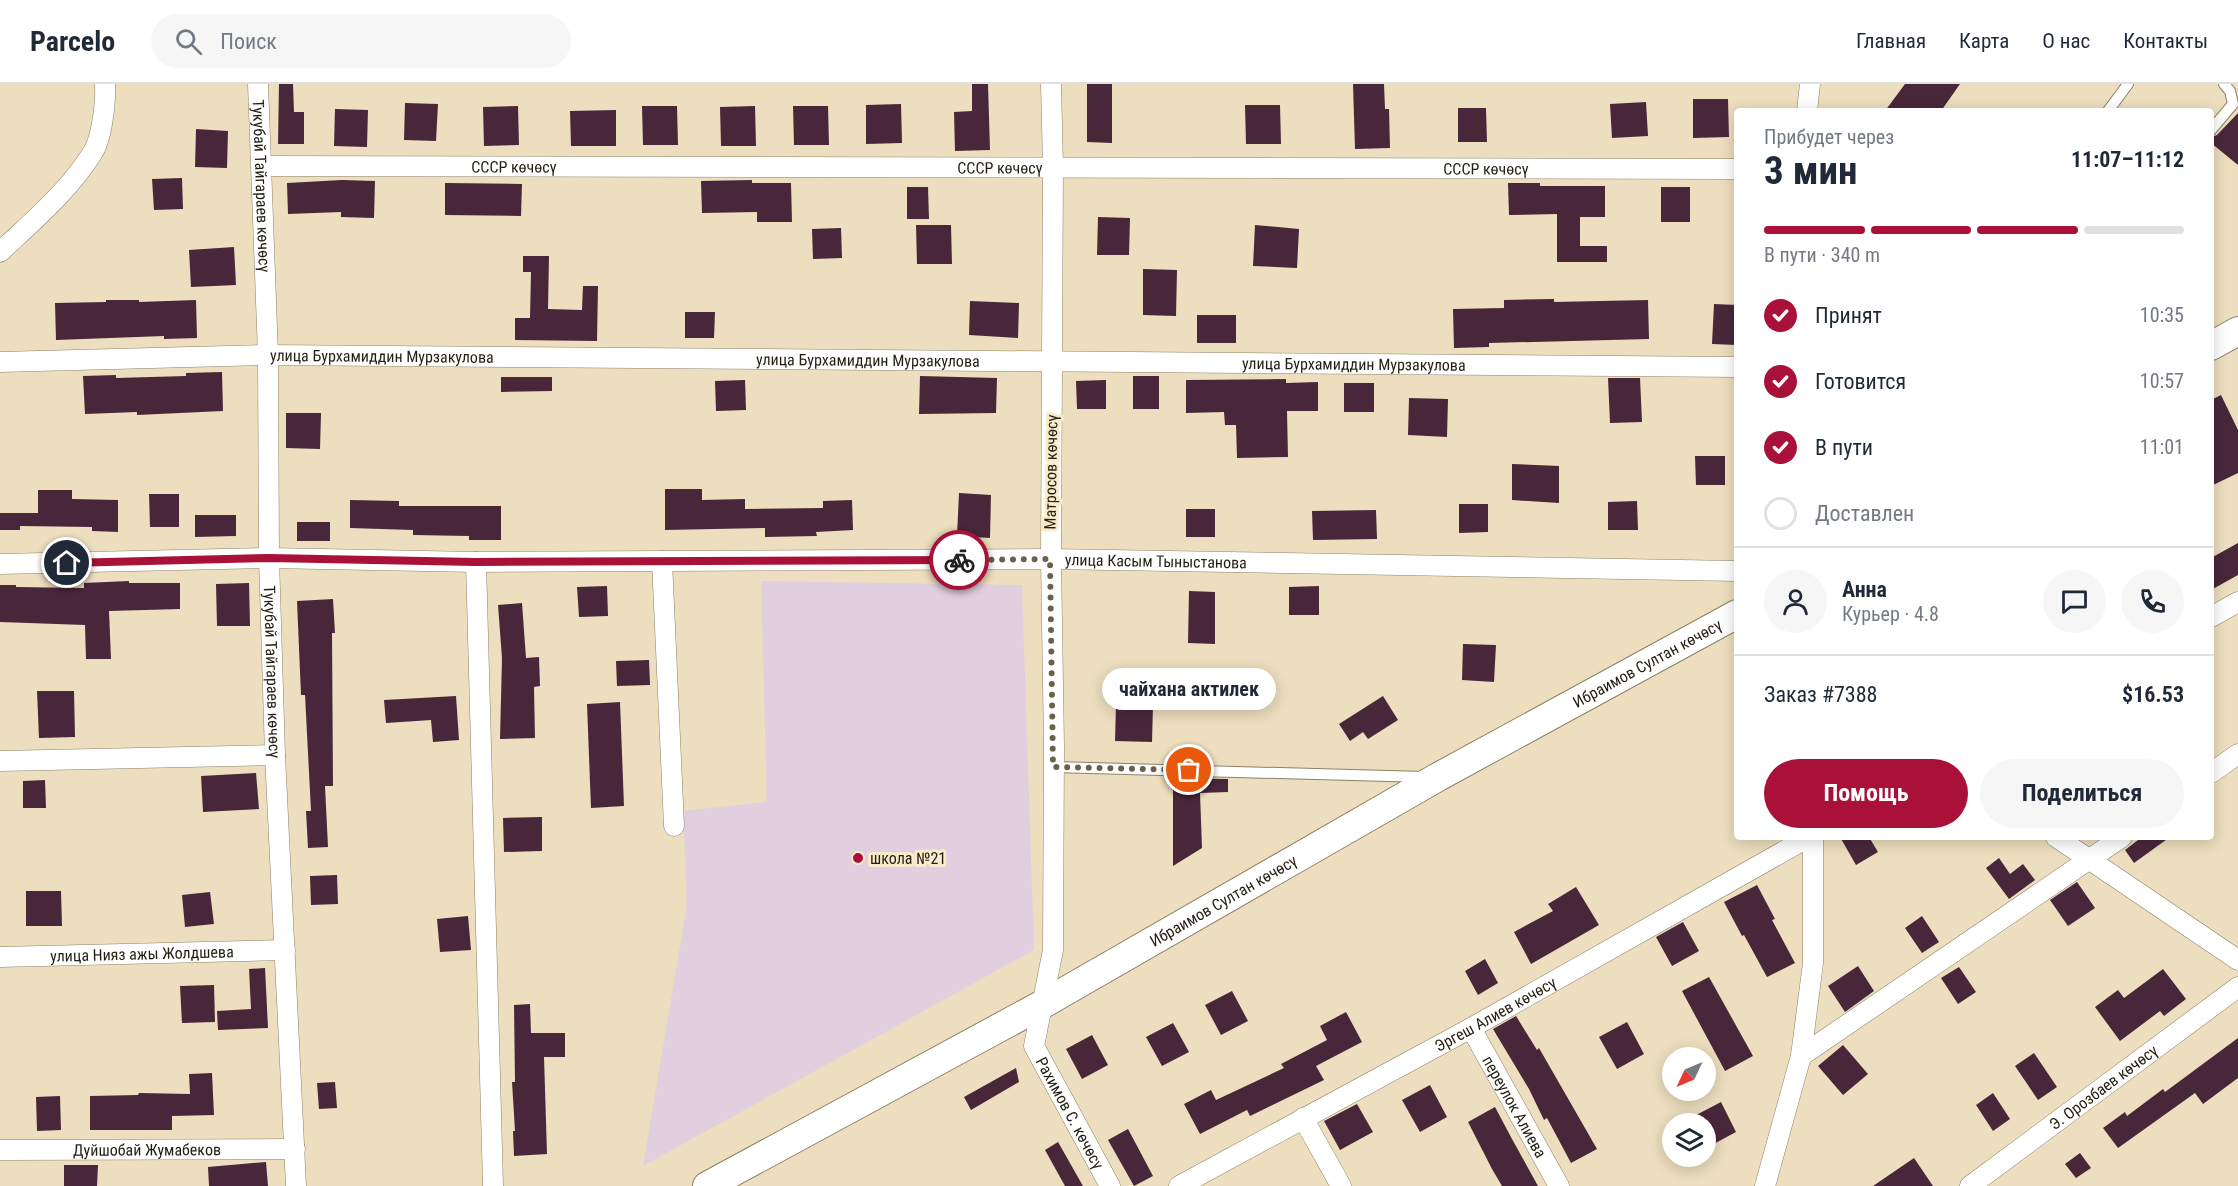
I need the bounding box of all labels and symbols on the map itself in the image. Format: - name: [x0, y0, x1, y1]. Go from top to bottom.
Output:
- street label: Тукубай Тайгараев көчөсү: [249, 99, 274, 273]
- street label: СССР көчөсү: [471, 157, 557, 176]
- street label: СССР көчөсү: [957, 158, 1043, 177]
- street label: СССР көчөсү: [1443, 159, 1529, 178]
- street label: улица Бурхамиддин Мурзакулова: [270, 346, 494, 366]
- street label: улица Бурхамиддин Мурзакулова: [756, 349, 980, 370]
- street label: улица Бурхамиддин Мурзакулова: [1242, 353, 1466, 374]
- street label: Матросов көчөсү: [1040, 414, 1062, 530]
- courier: [929, 530, 989, 590]
- pin: [41, 537, 92, 588]
- street label: улица Касым Тыныстанова: [1065, 550, 1247, 572]
- street label: Тукубай Тайгараев көчөсү: [260, 585, 285, 759]
- street label: Ибраимов Султан көчөсү: [1569, 615, 1725, 711]
- callout: чайхана актилек: [1102, 668, 1276, 710]
- pin: [1163, 744, 1214, 795]
- place label: школа №21: [870, 849, 946, 868]
- marker: школа №21: [851, 851, 865, 865]
- street label: Ибраимов Султан көчөсү: [1146, 851, 1300, 950]
- street label: улица Нияз ажы Жолдшева: [50, 942, 234, 965]
- street label: Эргеш Алиев көчөсү: [1431, 972, 1559, 1055]
- street label: Э. Орозбаев көчөсү: [2045, 1041, 2161, 1134]
- north arrow: [1662, 1047, 1716, 1101]
- street label: переулок Алиева: [1479, 1052, 1551, 1161]
- street label: Рахимов С. көчөсү: [1032, 1054, 1108, 1172]
- street label: Дуйшобай Жумабеков: [73, 1140, 221, 1159]

